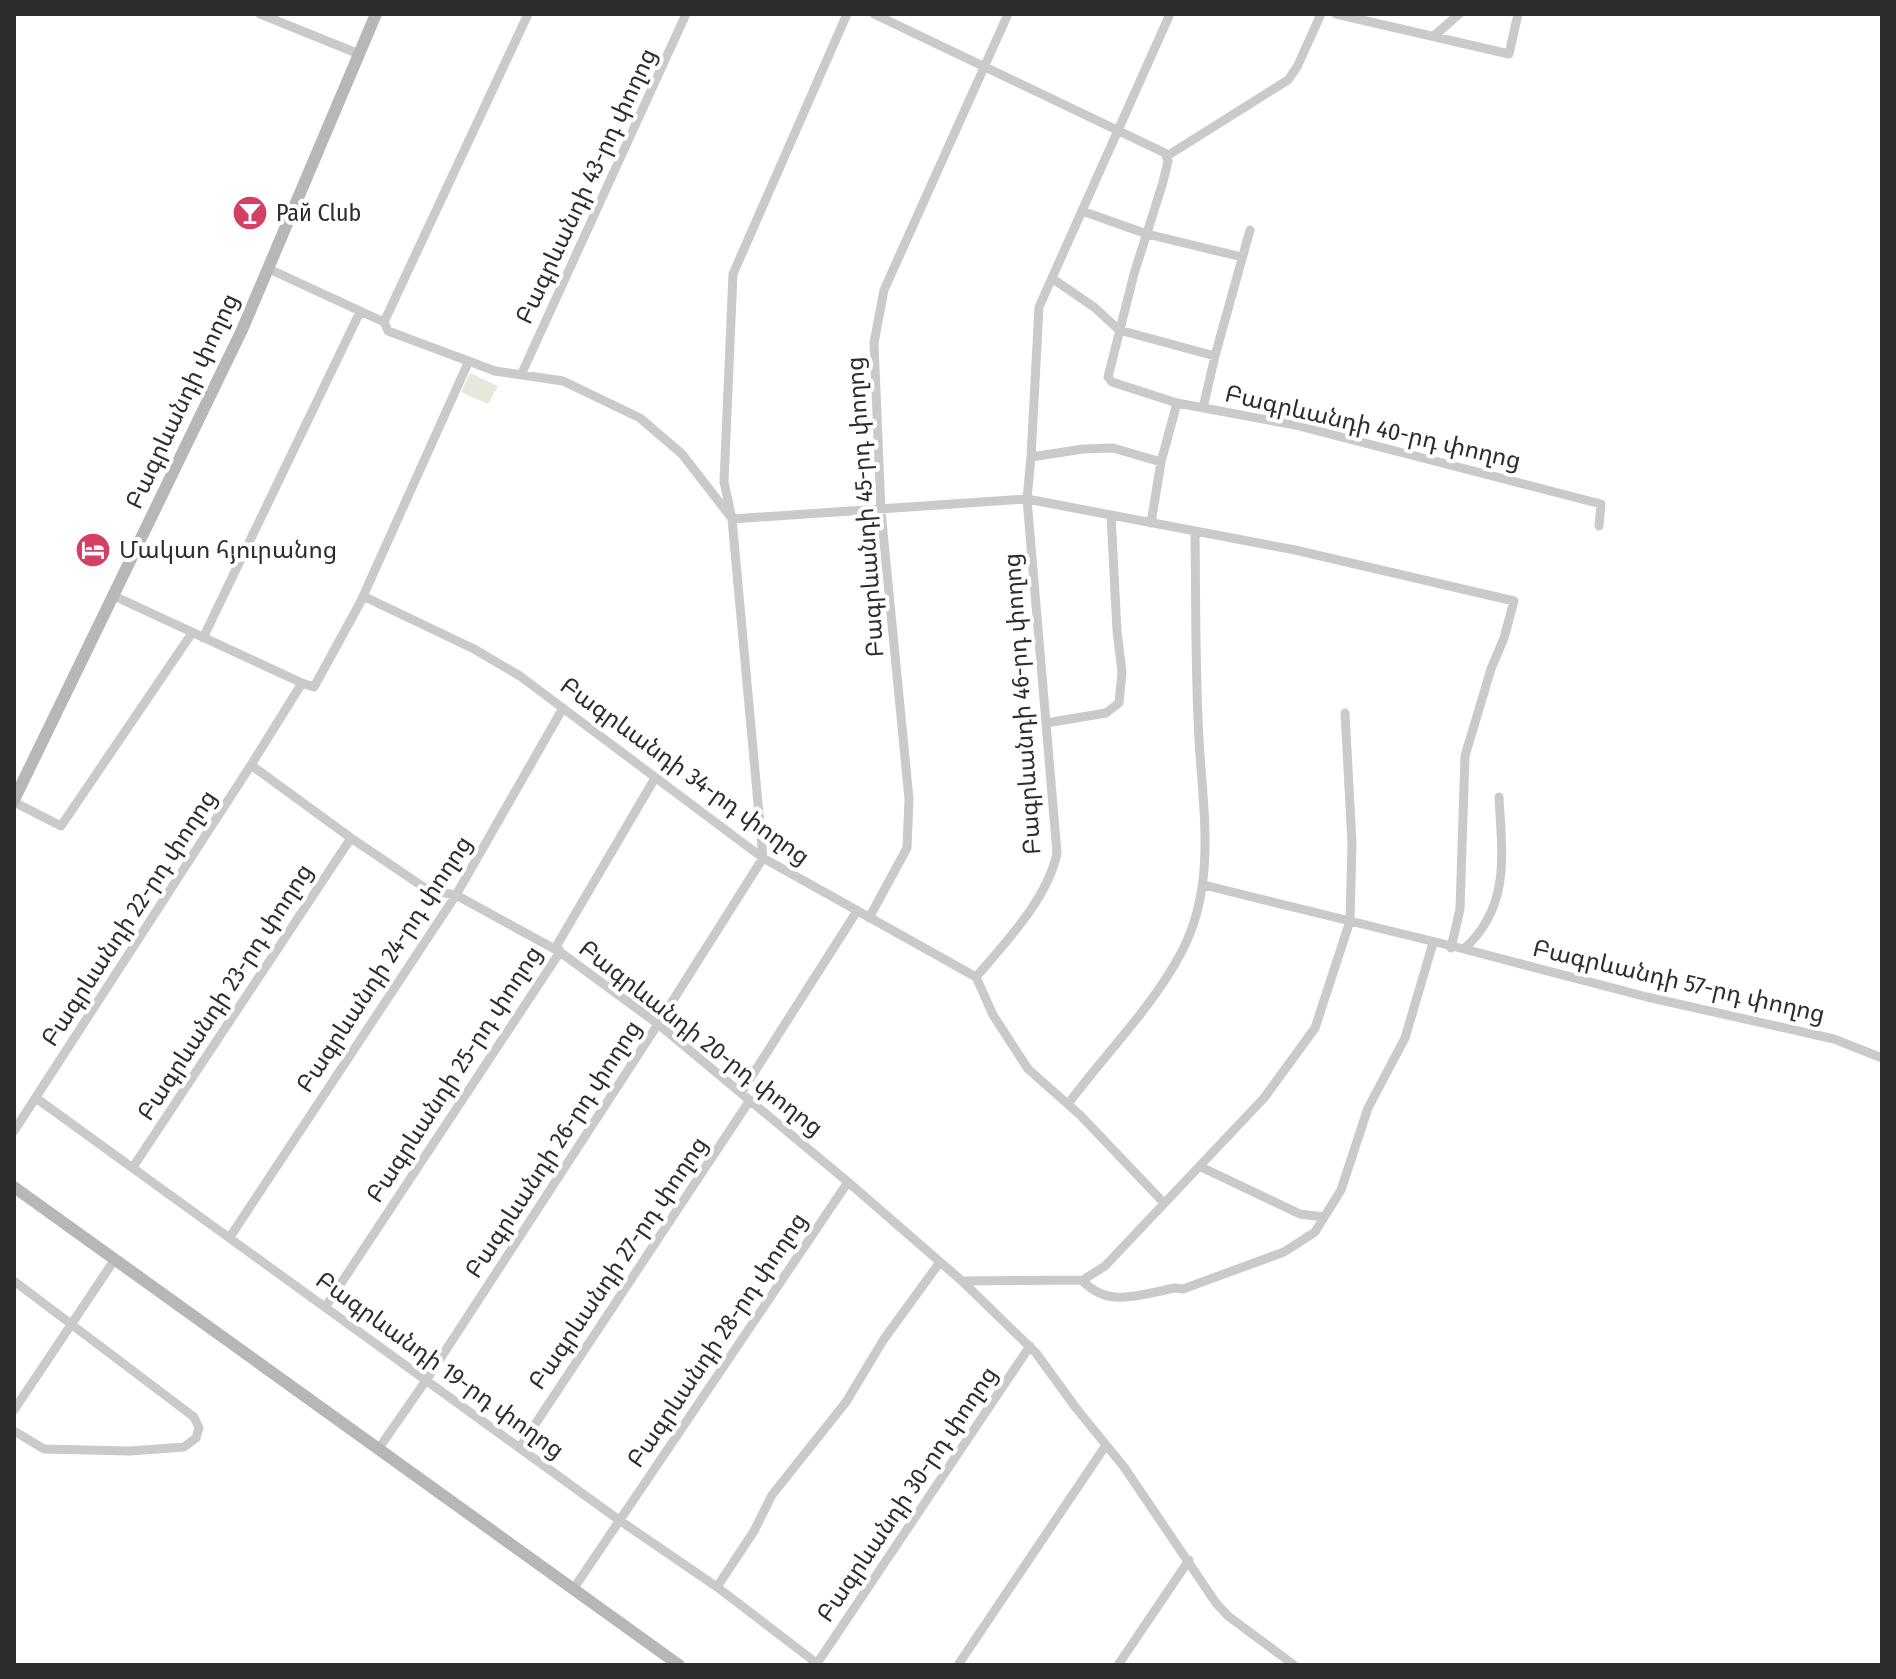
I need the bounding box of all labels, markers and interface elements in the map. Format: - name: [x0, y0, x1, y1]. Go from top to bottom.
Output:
- street label: Բագրևանդի 43-րդ փողոց: [510, 44, 662, 328]
- bar icon: Рай Club: [231, 194, 269, 232]
- place label: Рай Club: [276, 199, 361, 227]
- street label: Բագրևանդի փողոց: [120, 289, 244, 513]
- street label: Բագրևանդի 45-րդ փողոց: [841, 356, 889, 658]
- street label: Բագրևանդի 40-րդ փողոց: [1222, 379, 1524, 475]
- hotel icon: Մակաո հյուրանոց: [74, 531, 112, 569]
- place label: Մակաո հյուրանոց: [119, 536, 337, 564]
- street label: Բագրևանդի 46-րդ փողոց: [997, 552, 1047, 856]
- street label: Բագրևանդի 34-րդ փողոց: [555, 671, 815, 871]
- street label: Բագրևանդի 22-րդ փողոց: [36, 785, 222, 1051]
- street label: Բագրևանդի 24-րդ փողոց: [290, 830, 478, 1098]
- street label: Բագրևանդի 23-րդ փողոց: [132, 859, 318, 1125]
- street label: Բագրևանդի 20-րդ փողոց: [573, 934, 829, 1142]
- street label: Բագրևանդի 57-րդ փողոց: [1530, 934, 1828, 1028]
- street label: Բագրևանդի 25-րդ փողոց: [360, 940, 548, 1208]
- street label: Բագրևանդի 26-րդ փողոց: [459, 1015, 647, 1283]
- street label: Բագրևանդի 27-րդ փողոց: [523, 1131, 713, 1395]
- street label: Բագրևանդի 28-րդ փողոց: [621, 1207, 813, 1473]
- street label: Բագրևանդի 19-րդ փողոց: [311, 1266, 569, 1464]
- street label: Բագրևանդի 30-րդ փողոց: [811, 1361, 1003, 1627]

